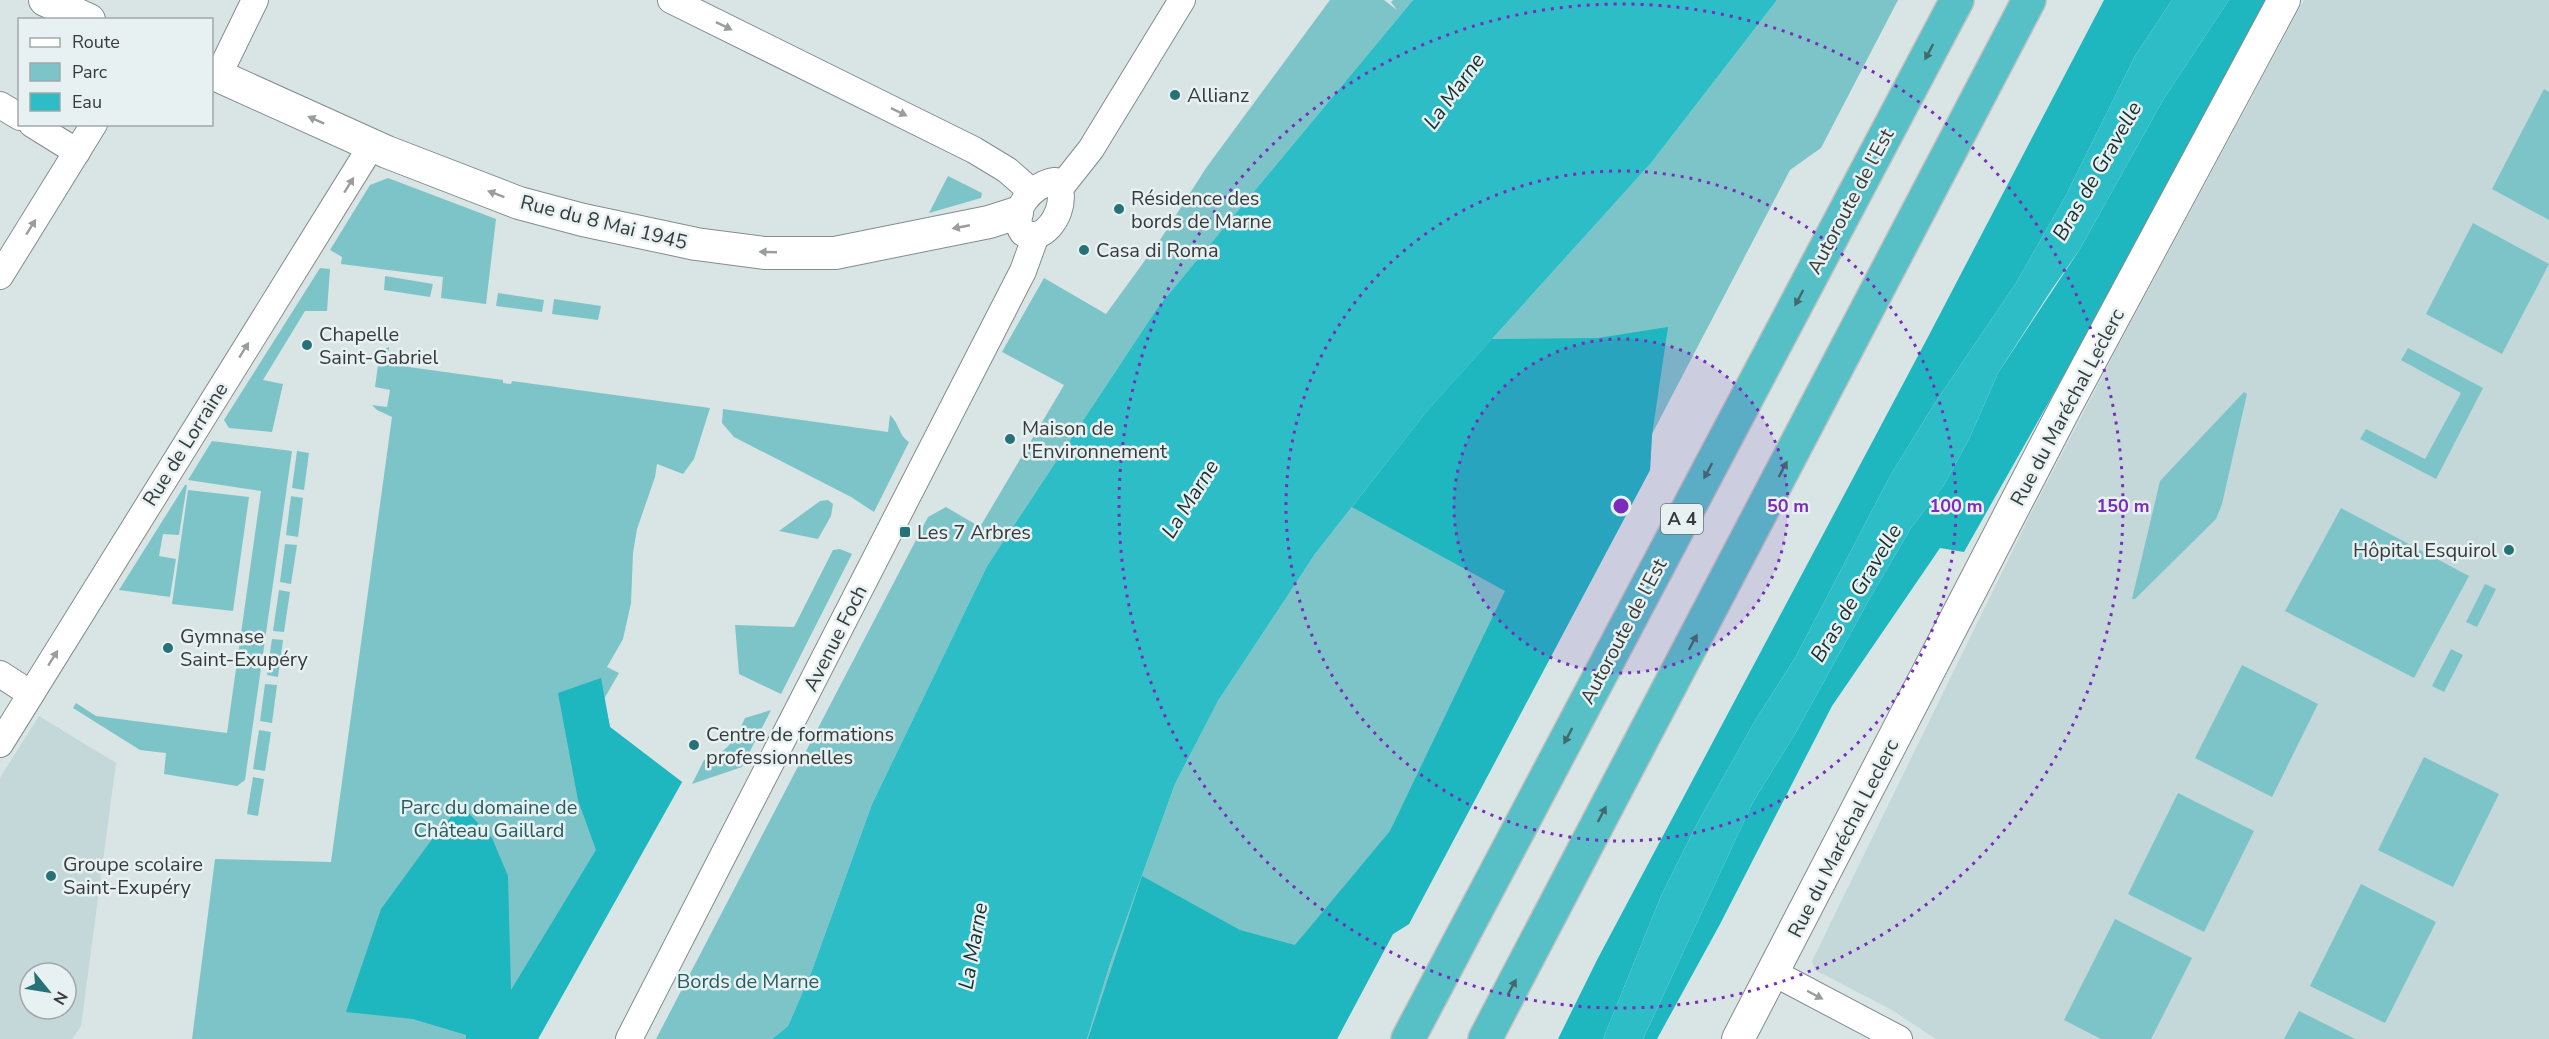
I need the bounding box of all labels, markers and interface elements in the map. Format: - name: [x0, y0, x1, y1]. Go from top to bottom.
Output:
- legend: [18, 18, 213, 126]
- one-way arrow: [715, 21, 732, 30]
- text: Route: [72, 30, 120, 54]
- one-way arrow: [1924, 43, 1934, 60]
- water label: La Marne: [1417, 47, 1491, 135]
- text: Parc: [72, 60, 107, 84]
- place label: Allianz: [1187, 82, 1249, 109]
- marker: Allianz: [1168, 88, 1182, 102]
- text: Eau: [72, 90, 102, 114]
- water label: Bras de Gravelle: [2046, 96, 2148, 246]
- one-way arrow: [890, 107, 907, 116]
- one-way arrow: [306, 115, 324, 125]
- street label: Autoroute de l’Est: [1801, 123, 1901, 279]
- one-way arrow: [343, 177, 354, 193]
- place label: Résidence des bords de Marne: [1131, 185, 1272, 235]
- one-way arrow: [487, 188, 505, 198]
- street label: Rue du 8 Mai 1945: [518, 189, 690, 256]
- marker: Résidence des bords de Marne: [1112, 202, 1126, 216]
- one-way arrow: [25, 218, 36, 235]
- one-way arrow: [951, 223, 970, 232]
- place label: Casa di Roma: [1096, 237, 1219, 264]
- marker: Casa di Roma: [1077, 243, 1091, 257]
- one-way arrow: [759, 248, 778, 257]
- one-way arrow: [1794, 290, 1804, 307]
- street label: Rue du Maréchal Leclerc: [2004, 304, 2131, 510]
- place label: Chapelle Saint-Gabriel: [319, 321, 438, 371]
- marker: Chapelle Saint-Gabriel: [300, 338, 314, 352]
- one-way arrow: [239, 342, 250, 358]
- street label: Rue de Lorraine: [137, 377, 234, 511]
- place label: Maison de l'Environnement: [1022, 415, 1168, 465]
- marker: Maison de l'Environnement: [1003, 432, 1017, 446]
- water label: La Marne: [1155, 454, 1225, 544]
- one-way arrow: [1778, 460, 1788, 477]
- one-way arrow: [1703, 462, 1713, 479]
- text: 50 m: [1767, 494, 1809, 518]
- text: 100 m: [1929, 494, 1983, 518]
- text: 150 m: [2096, 494, 2150, 518]
- centre of rings: [1611, 496, 1631, 516]
- road number: A 4: [1661, 504, 1703, 534]
- place label: Les 7 Arbres: [917, 519, 1031, 546]
- water label: Bras de Gravelle: [1804, 519, 1908, 667]
- marker: Les 7 Arbres: [898, 525, 912, 539]
- place label: Hôpital Esquirol: [2353, 537, 2497, 564]
- marker: Hôpital Esquirol: [2502, 543, 2516, 557]
- street label: Autoroute de l’Est: [1574, 553, 1674, 709]
- street label: Avenue Foch: [797, 581, 874, 696]
- place label: Gymnase Saint-Exupéry: [180, 623, 309, 673]
- one-way arrow: [1688, 633, 1698, 650]
- marker: Gymnase Saint-Exupéry: [161, 641, 175, 655]
- one-way arrow: [48, 650, 59, 666]
- place label: Centre de formations professionnelles: [706, 721, 894, 771]
- one-way arrow: [1563, 728, 1573, 745]
- street label: Rue du Maréchal Leclerc: [1782, 734, 1905, 942]
- marker: Centre de formations professionnelles: [687, 738, 701, 752]
- park label: Parc du domaine de Château Gaillard: [401, 794, 577, 844]
- one-way arrow: [1597, 806, 1607, 823]
- place label: Groupe scolaire Saint-Exupéry: [63, 851, 203, 901]
- marker: Groupe scolaire Saint-Exupéry: [44, 869, 58, 883]
- water label: La Marne: [952, 900, 994, 992]
- north arrow: [18, 961, 78, 1021]
- park label: Bords de Marne: [677, 968, 819, 995]
- one-way arrow: [1507, 978, 1517, 995]
- text: N: [48, 987, 73, 1009]
- one-way arrow: [1807, 990, 1824, 1000]

